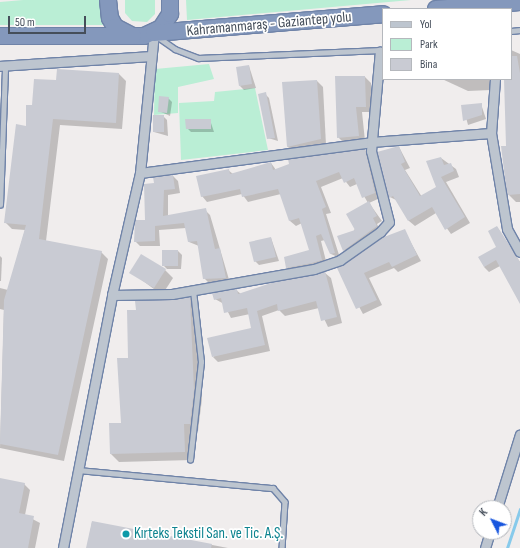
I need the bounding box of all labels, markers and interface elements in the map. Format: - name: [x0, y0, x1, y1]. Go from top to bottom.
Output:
- scale bar: [10, 8, 88, 34]
- street label: Kahramanmaraş - Gaziantep yolu: [186, 8, 352, 40]
- legend: [382, 8, 512, 80]
- text: 50 m: [15, 15, 35, 30]
- text: Yol: [420, 17, 432, 32]
- text: Park: [420, 37, 438, 52]
- text: Bina: [420, 57, 437, 72]
- north arrow: [472, 500, 512, 540]
- text: K: [477, 506, 490, 519]
- place label: Kırteks Tekstil San. ve Tic. A.Ş.: [134, 525, 283, 543]
- marker: Kırteks Tekstil San. ve Tic. A.Ş.: [121, 529, 131, 539]

